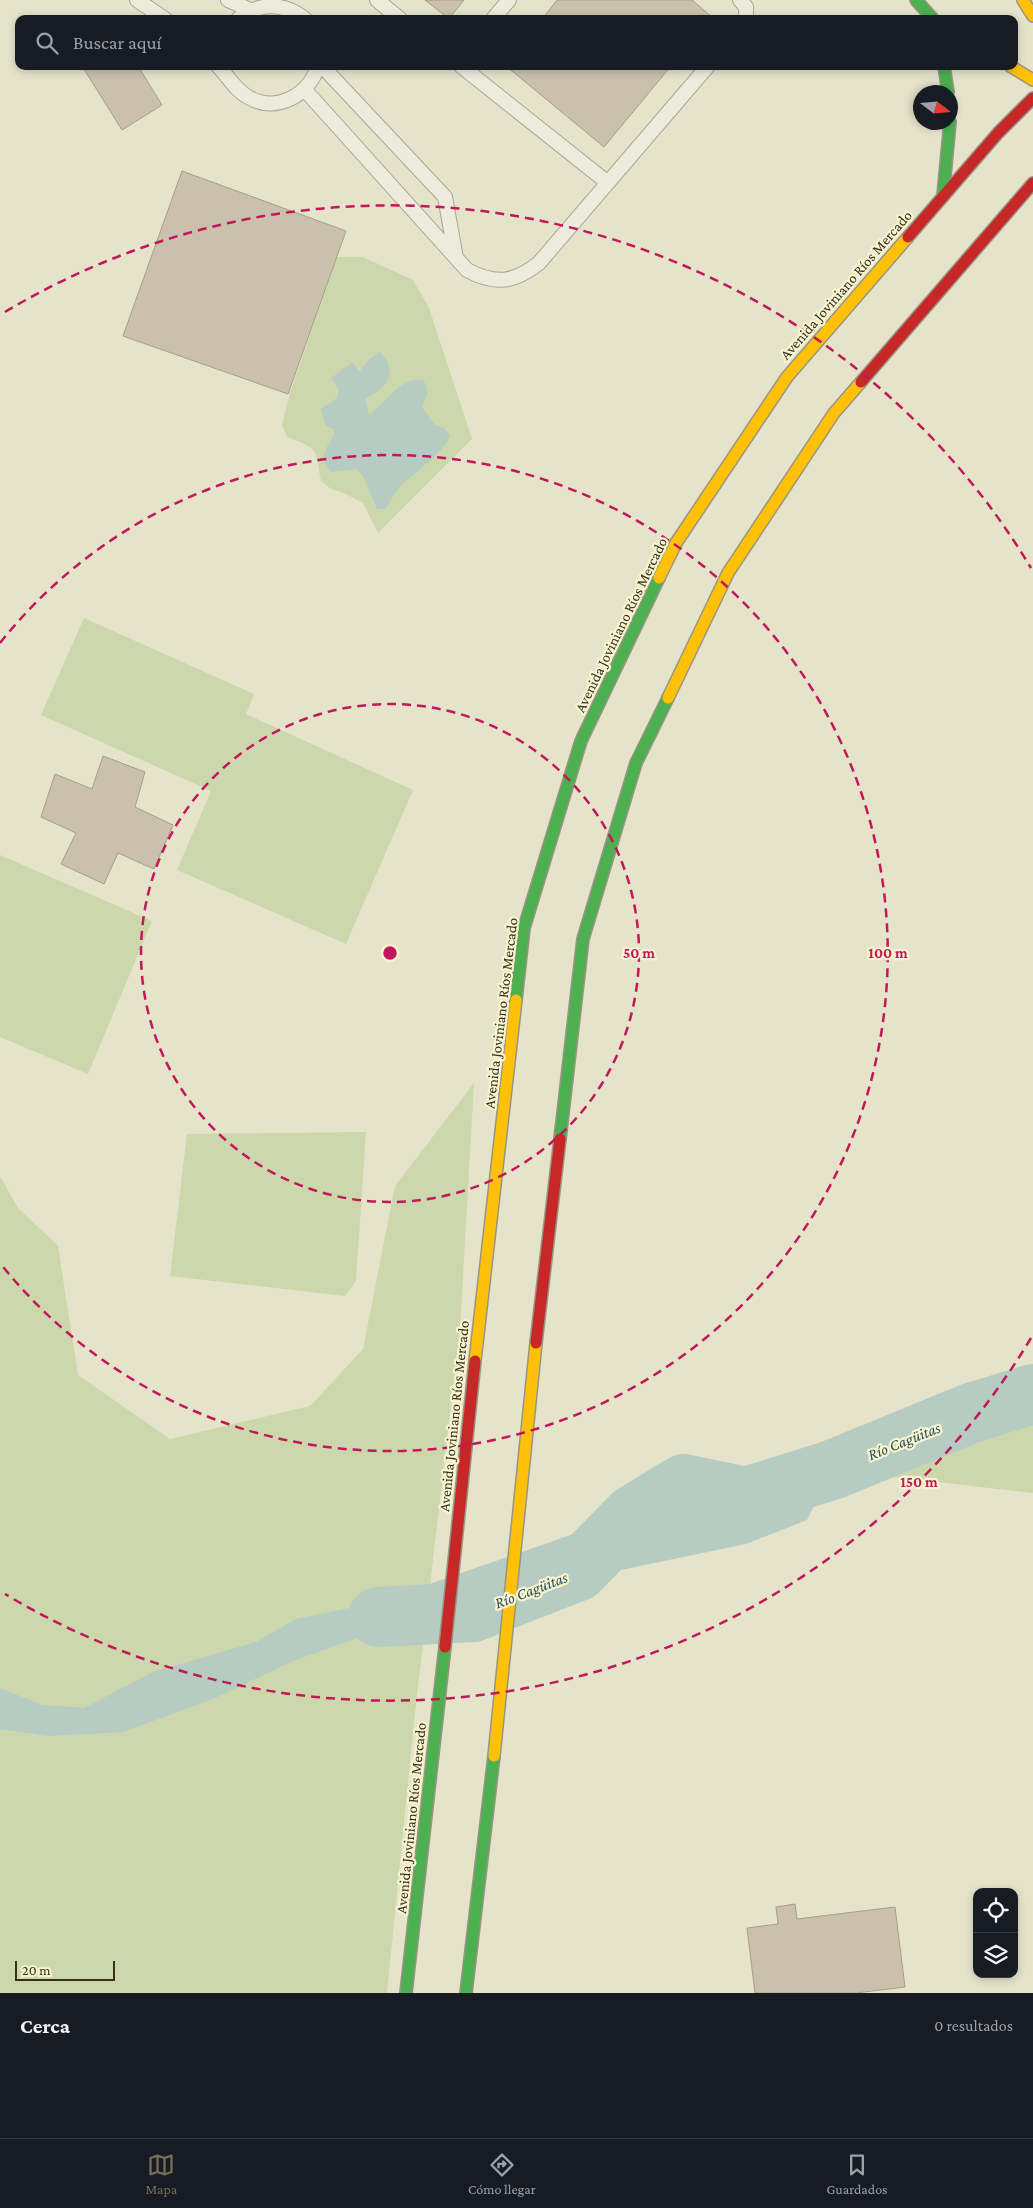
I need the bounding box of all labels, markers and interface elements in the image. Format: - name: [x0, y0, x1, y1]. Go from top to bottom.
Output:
- search box: [15, 15, 1018, 70]
- icon: search: [33, 29, 61, 57]
- text: Buscar aquí: [73, 32, 162, 53]
- north arrow: [913, 85, 958, 130]
- street label: Avenida Joviniano Ríos Mercado: [777, 207, 916, 363]
- street label: Avenida Joviniano Ríos Mercado: [572, 535, 671, 715]
- street label: Avenida Joviniano Ríos Mercado: [481, 917, 522, 1109]
- centre of rings: [381, 944, 399, 962]
- text: 50 m: [623, 945, 655, 961]
- text: 100 m: [868, 945, 908, 961]
- street label: Avenida Joviniano Ríos Mercado: [436, 1320, 473, 1512]
- water label: Río Cagüitas: [865, 1419, 943, 1464]
- text: 150 m: [900, 1474, 938, 1490]
- water label: Río Cagüitas: [492, 1568, 570, 1613]
- street label: Avenida Joviniano Ríos Mercado: [393, 1722, 430, 1914]
- map controls: [973, 1888, 1018, 1978]
- button: locate: [973, 1888, 1018, 1933]
- button: layers: [973, 1933, 1018, 1978]
- scale bar: [15, 1958, 115, 1981]
- text: 20 m: [22, 1962, 50, 1978]
- text: Cerca: [20, 2014, 70, 2038]
- text: 0 resultados: [934, 2017, 1013, 2034]
- tab: Mapa: [145, 2151, 177, 2197]
- tab: Cómo llegar: [468, 2151, 536, 2197]
- tab: Guardados: [826, 2151, 888, 2197]

